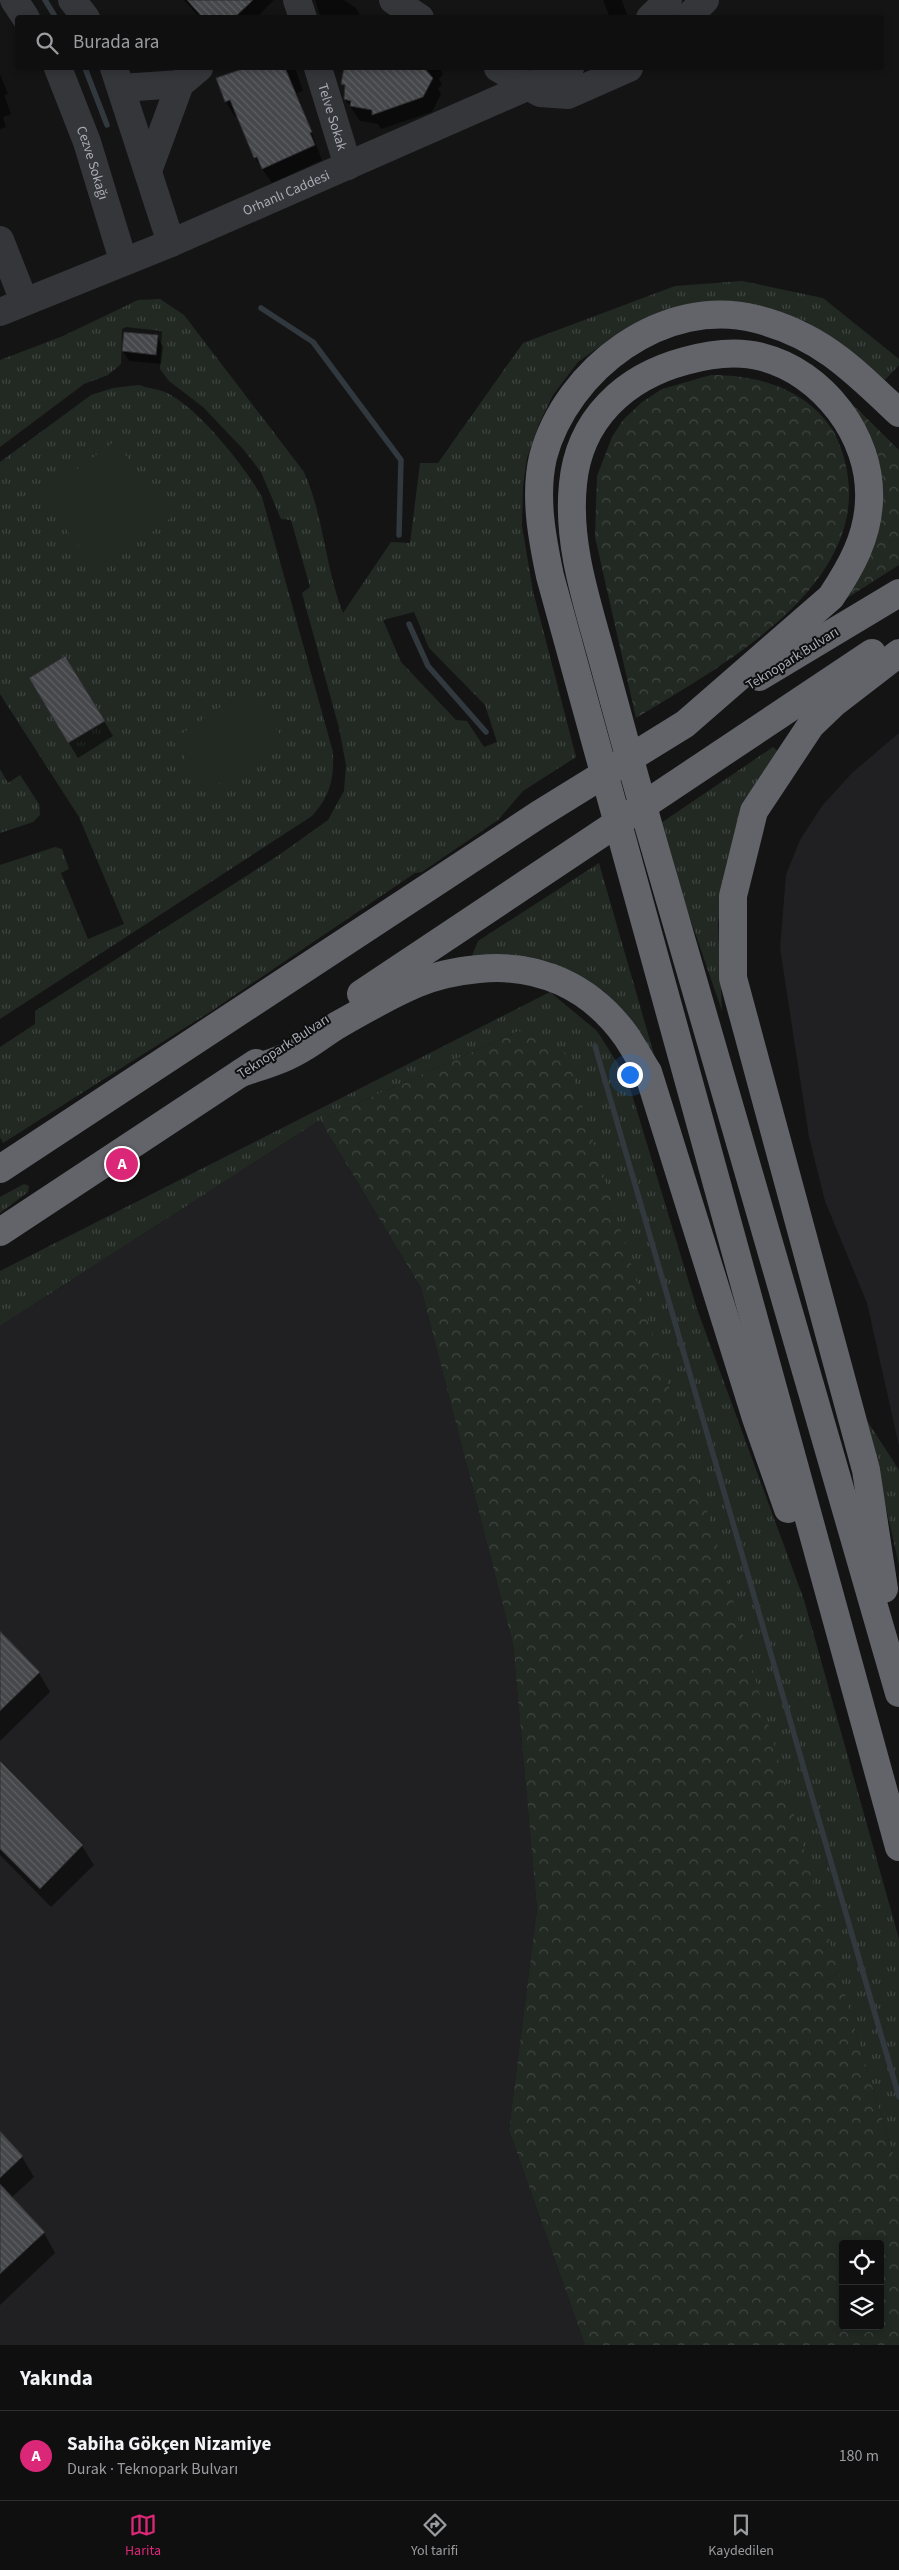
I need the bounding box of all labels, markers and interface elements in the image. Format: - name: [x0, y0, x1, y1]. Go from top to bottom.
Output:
- search box: [15, 15, 884, 70]
- icon: search: [33, 29, 61, 57]
- text: Burada ara: [73, 29, 159, 56]
- street label: Telve Sokak: [312, 81, 352, 153]
- street label: Cezve Sokağı: [71, 123, 113, 202]
- street label: Orhanlı Caddesi: [240, 166, 333, 221]
- street label: Teknopark Bulvarı: [742, 622, 843, 695]
- street label: Teknopark Bulvarı: [234, 1010, 333, 1084]
- your location: [617, 1062, 643, 1088]
- pin: A: [106, 1145, 138, 1183]
- map controls: [839, 2240, 884, 2330]
- button: locate: [839, 2240, 884, 2285]
- button: layers: [839, 2285, 884, 2330]
- text: Yakında: [20, 2363, 93, 2393]
- text: Sabiha Gökçen Nizamiye: [67, 2431, 271, 2458]
- text: A: [31, 2445, 41, 2467]
- text: 180 m: [839, 2445, 879, 2467]
- text: Durak · Teknopark Bulvarı: [67, 2458, 238, 2480]
- tab: Harita: [125, 2511, 161, 2561]
- tab: Yol tarifi: [411, 2511, 458, 2561]
- tab: Kaydedilen: [708, 2511, 774, 2561]

